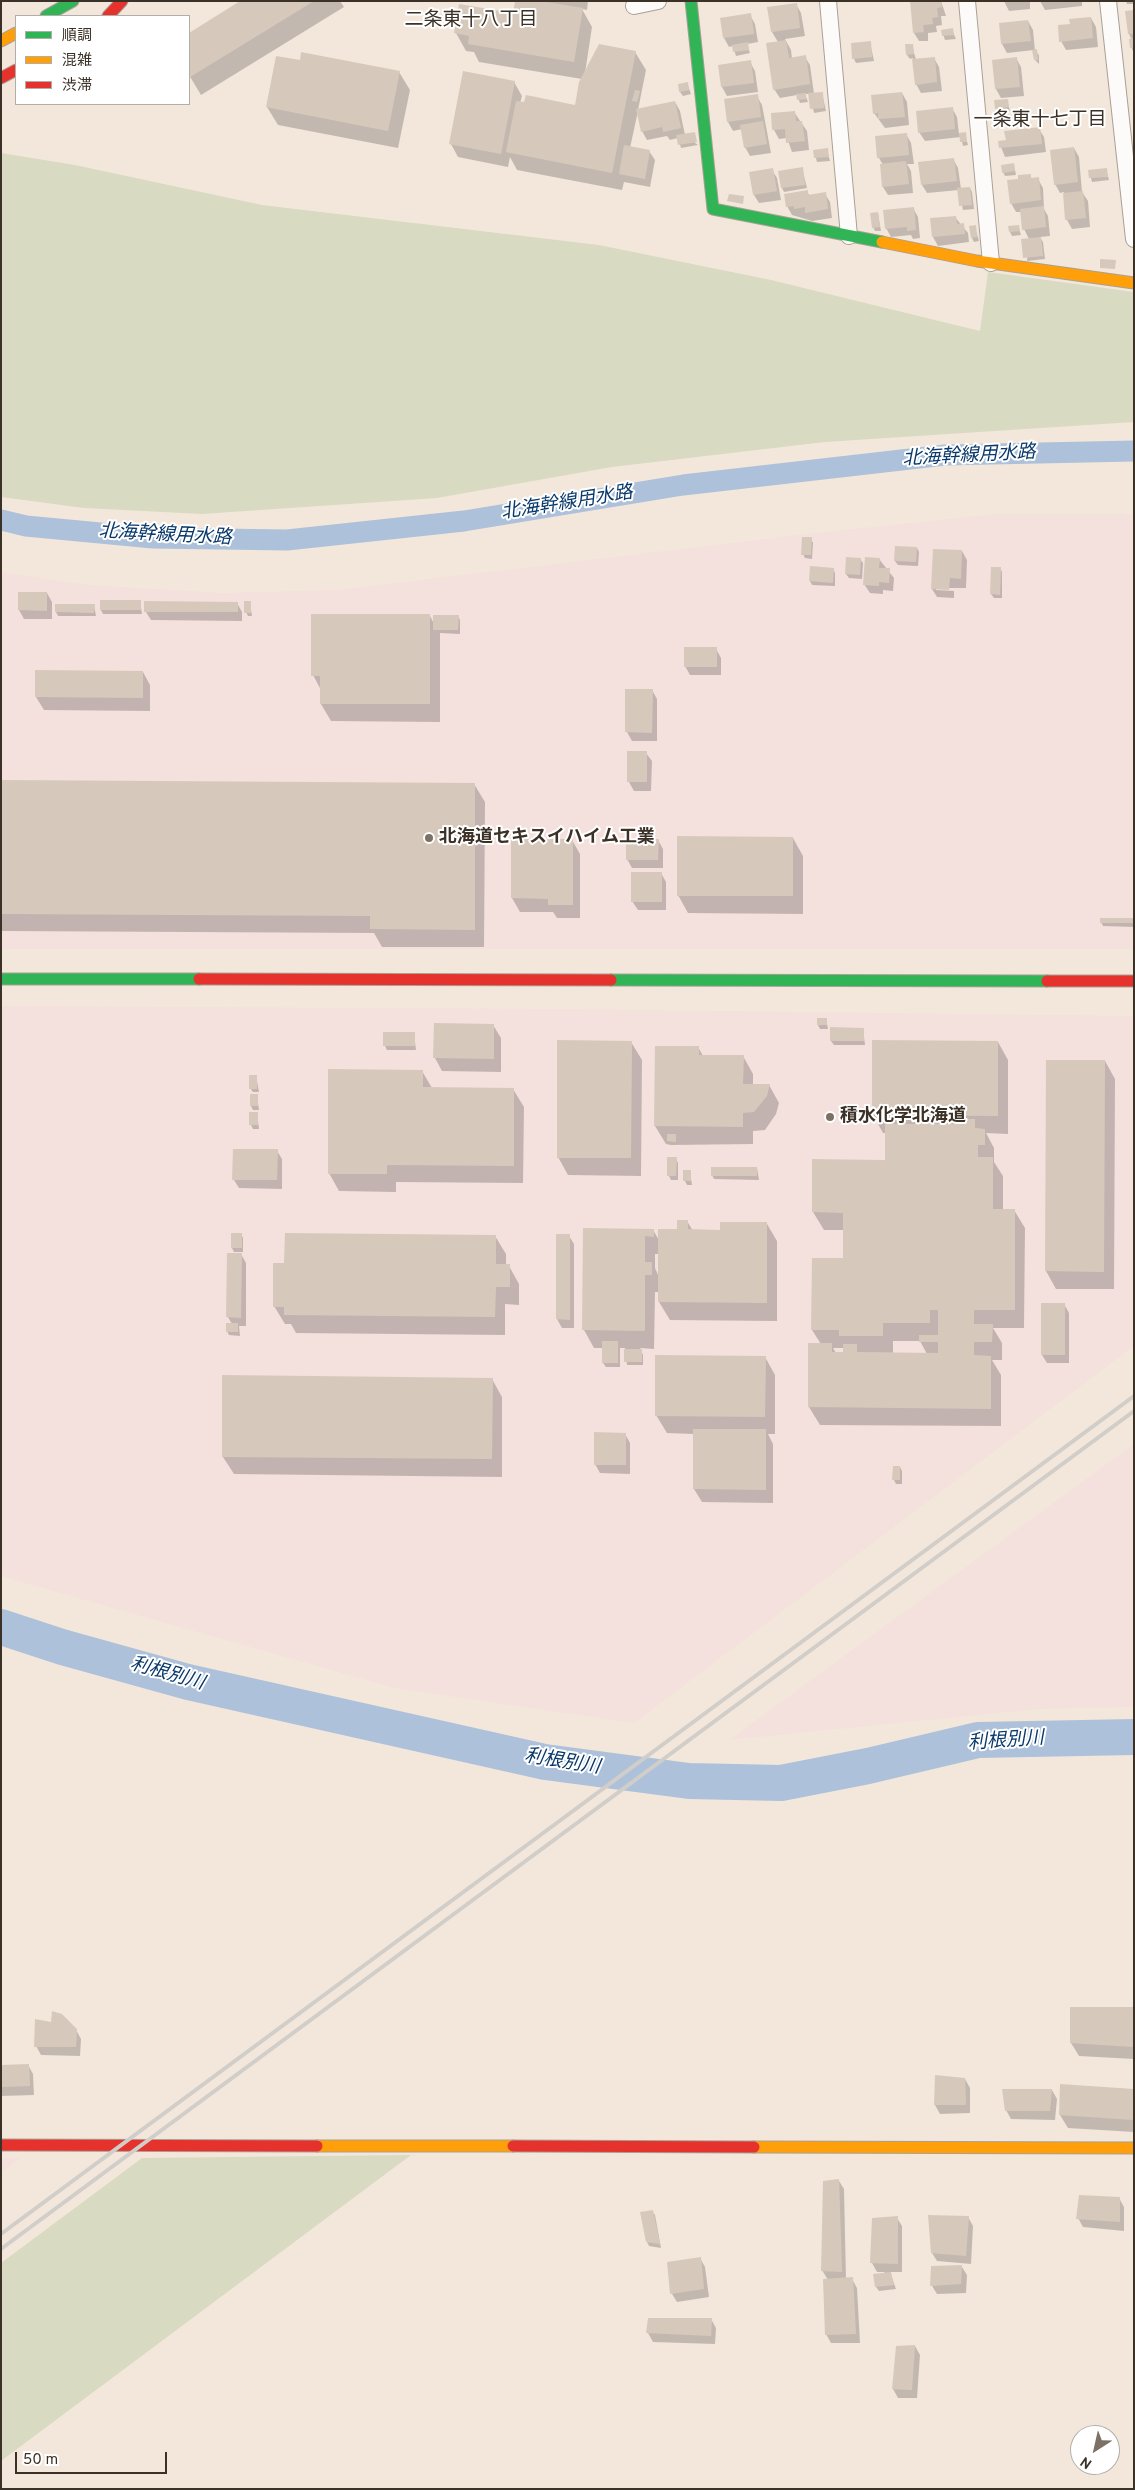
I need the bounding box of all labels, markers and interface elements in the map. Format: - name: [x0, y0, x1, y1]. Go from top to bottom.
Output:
- district label: 二条東十八丁目: [405, 10, 537, 32]
- legend: [15, 15, 190, 105]
- text: 順調: [62, 27, 92, 46]
- text: 混雑: [62, 52, 92, 71]
- text: 渋滞: [62, 77, 92, 96]
- district label: 一条東十七丁目: [974, 110, 1106, 132]
- water label: 北海幹線用水路: [902, 442, 1036, 472]
- water label: 北海幹線用水路: [500, 482, 634, 526]
- water label: 北海幹線用水路: [98, 521, 232, 551]
- place label: 北海道セキスイハイム工業: [439, 827, 655, 849]
- marker: 北海道セキスイハイム工業: [423, 832, 435, 844]
- place label: 積水化学北海道: [840, 1106, 966, 1128]
- marker: 積水化学北海道: [824, 1111, 836, 1123]
- water label: 利根別川: [127, 1654, 207, 1696]
- water label: 利根別川: [967, 1728, 1045, 1756]
- water label: 利根別川: [523, 1746, 601, 1780]
- north arrow: [1070, 2425, 1120, 2475]
- scale bar: [18, 2442, 170, 2474]
- text: 50 m: [23, 2451, 58, 2470]
- text: N: [1078, 2452, 1096, 2472]

